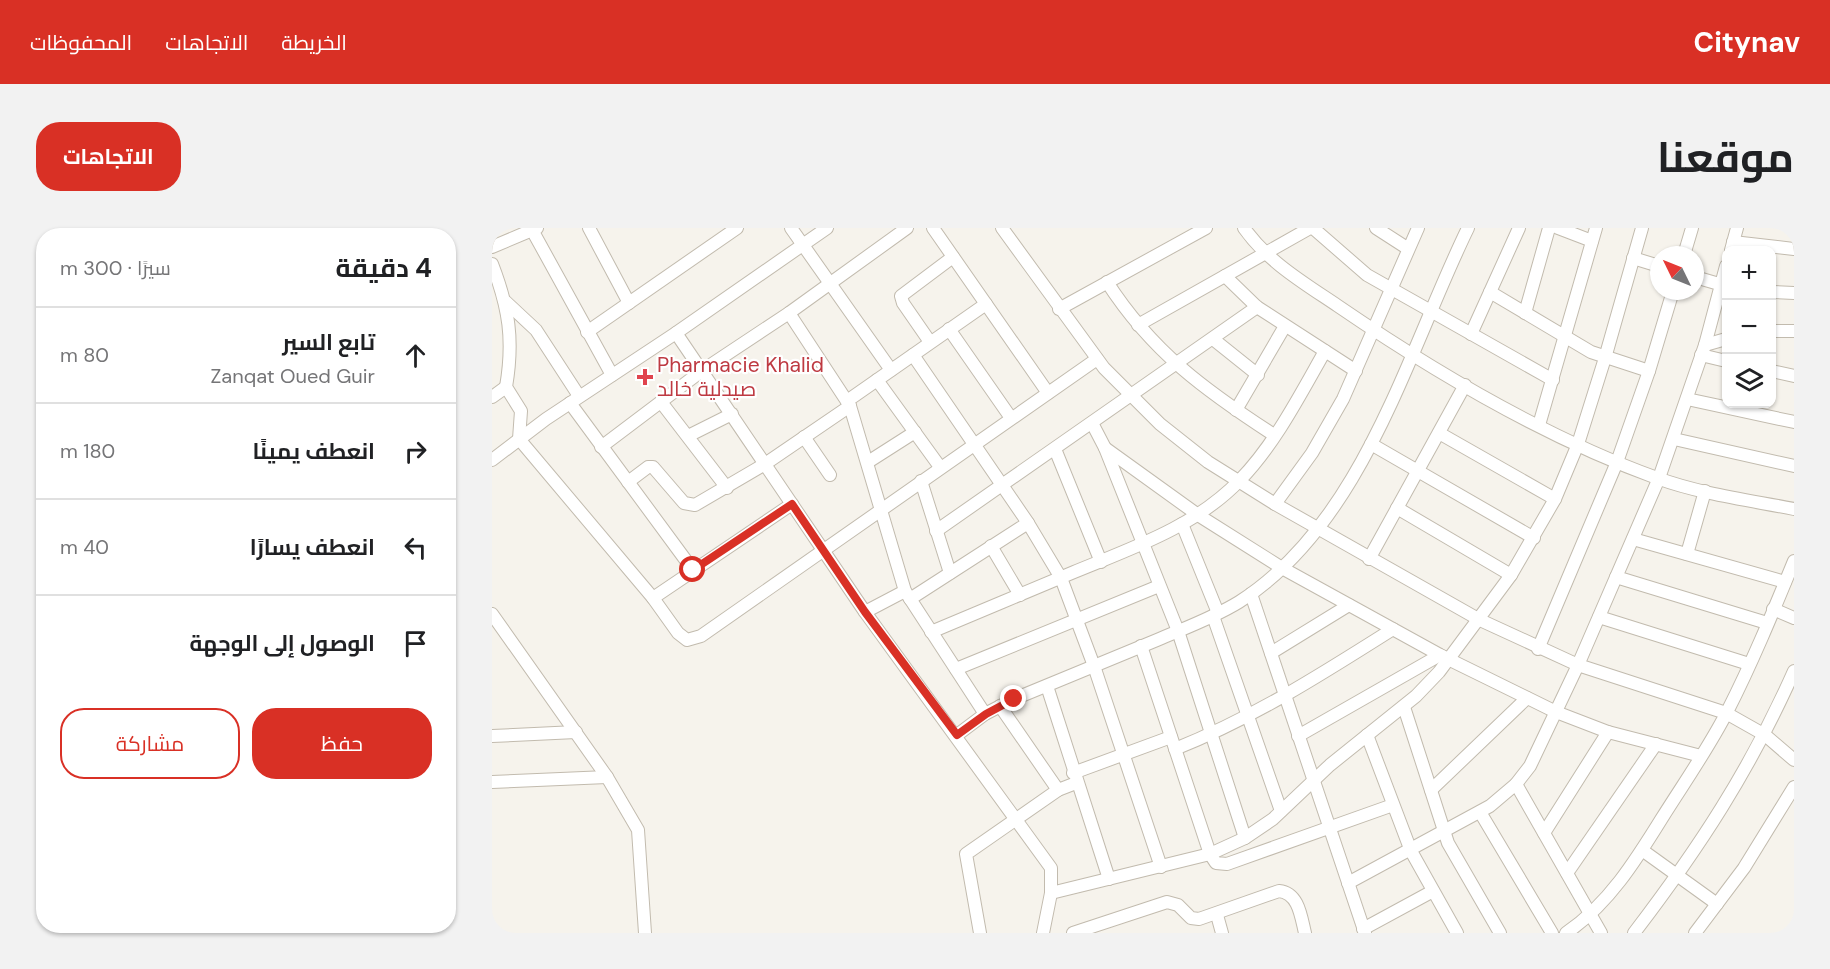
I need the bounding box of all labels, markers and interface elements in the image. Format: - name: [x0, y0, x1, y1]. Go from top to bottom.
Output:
- text: Citynav: [1694, 24, 1800, 61]
- text: المحفوظات: [30, 29, 132, 57]
- text: الاتجاهات: [165, 29, 248, 57]
- text: الخريطة: [281, 29, 347, 57]
- button: الاتجاهات: [36, 122, 181, 191]
- text: موقعنا: [1657, 130, 1794, 185]
- north arrow: [1650, 246, 1704, 300]
- map controls: [1722, 246, 1776, 408]
- button: +: [1722, 246, 1776, 300]
- text: 4 دقيقة: [335, 251, 432, 285]
- text: سيرًا · 300 m: [60, 255, 171, 281]
- button: −: [1722, 300, 1776, 354]
- text: تابع السير: [282, 328, 375, 357]
- icon: ahead: [399, 339, 432, 372]
- text: 80 m: [60, 342, 109, 368]
- place label: Pharmacie Khalid صيدلية خالد: [657, 351, 824, 403]
- button: layers: [1722, 354, 1776, 408]
- text: Zanqat Oued Guir: [211, 363, 375, 389]
- marker: Pharmacie Khalid صيدلية خالد: [638, 370, 652, 384]
- icon: right: [399, 435, 432, 468]
- text: انعطف يمينًا: [253, 437, 375, 466]
- text: 180 m: [60, 438, 115, 464]
- icon: left: [399, 531, 432, 564]
- text: انعطف يسارًا: [250, 533, 375, 562]
- text: 40 m: [60, 534, 109, 560]
- route start: [679, 556, 705, 582]
- icon: arrive: [399, 627, 432, 660]
- text: الوصول إلى الوجهة: [189, 629, 375, 658]
- route end: [1000, 685, 1026, 711]
- button: مشاركة: [60, 708, 240, 779]
- button: حفظ: [252, 708, 432, 779]

